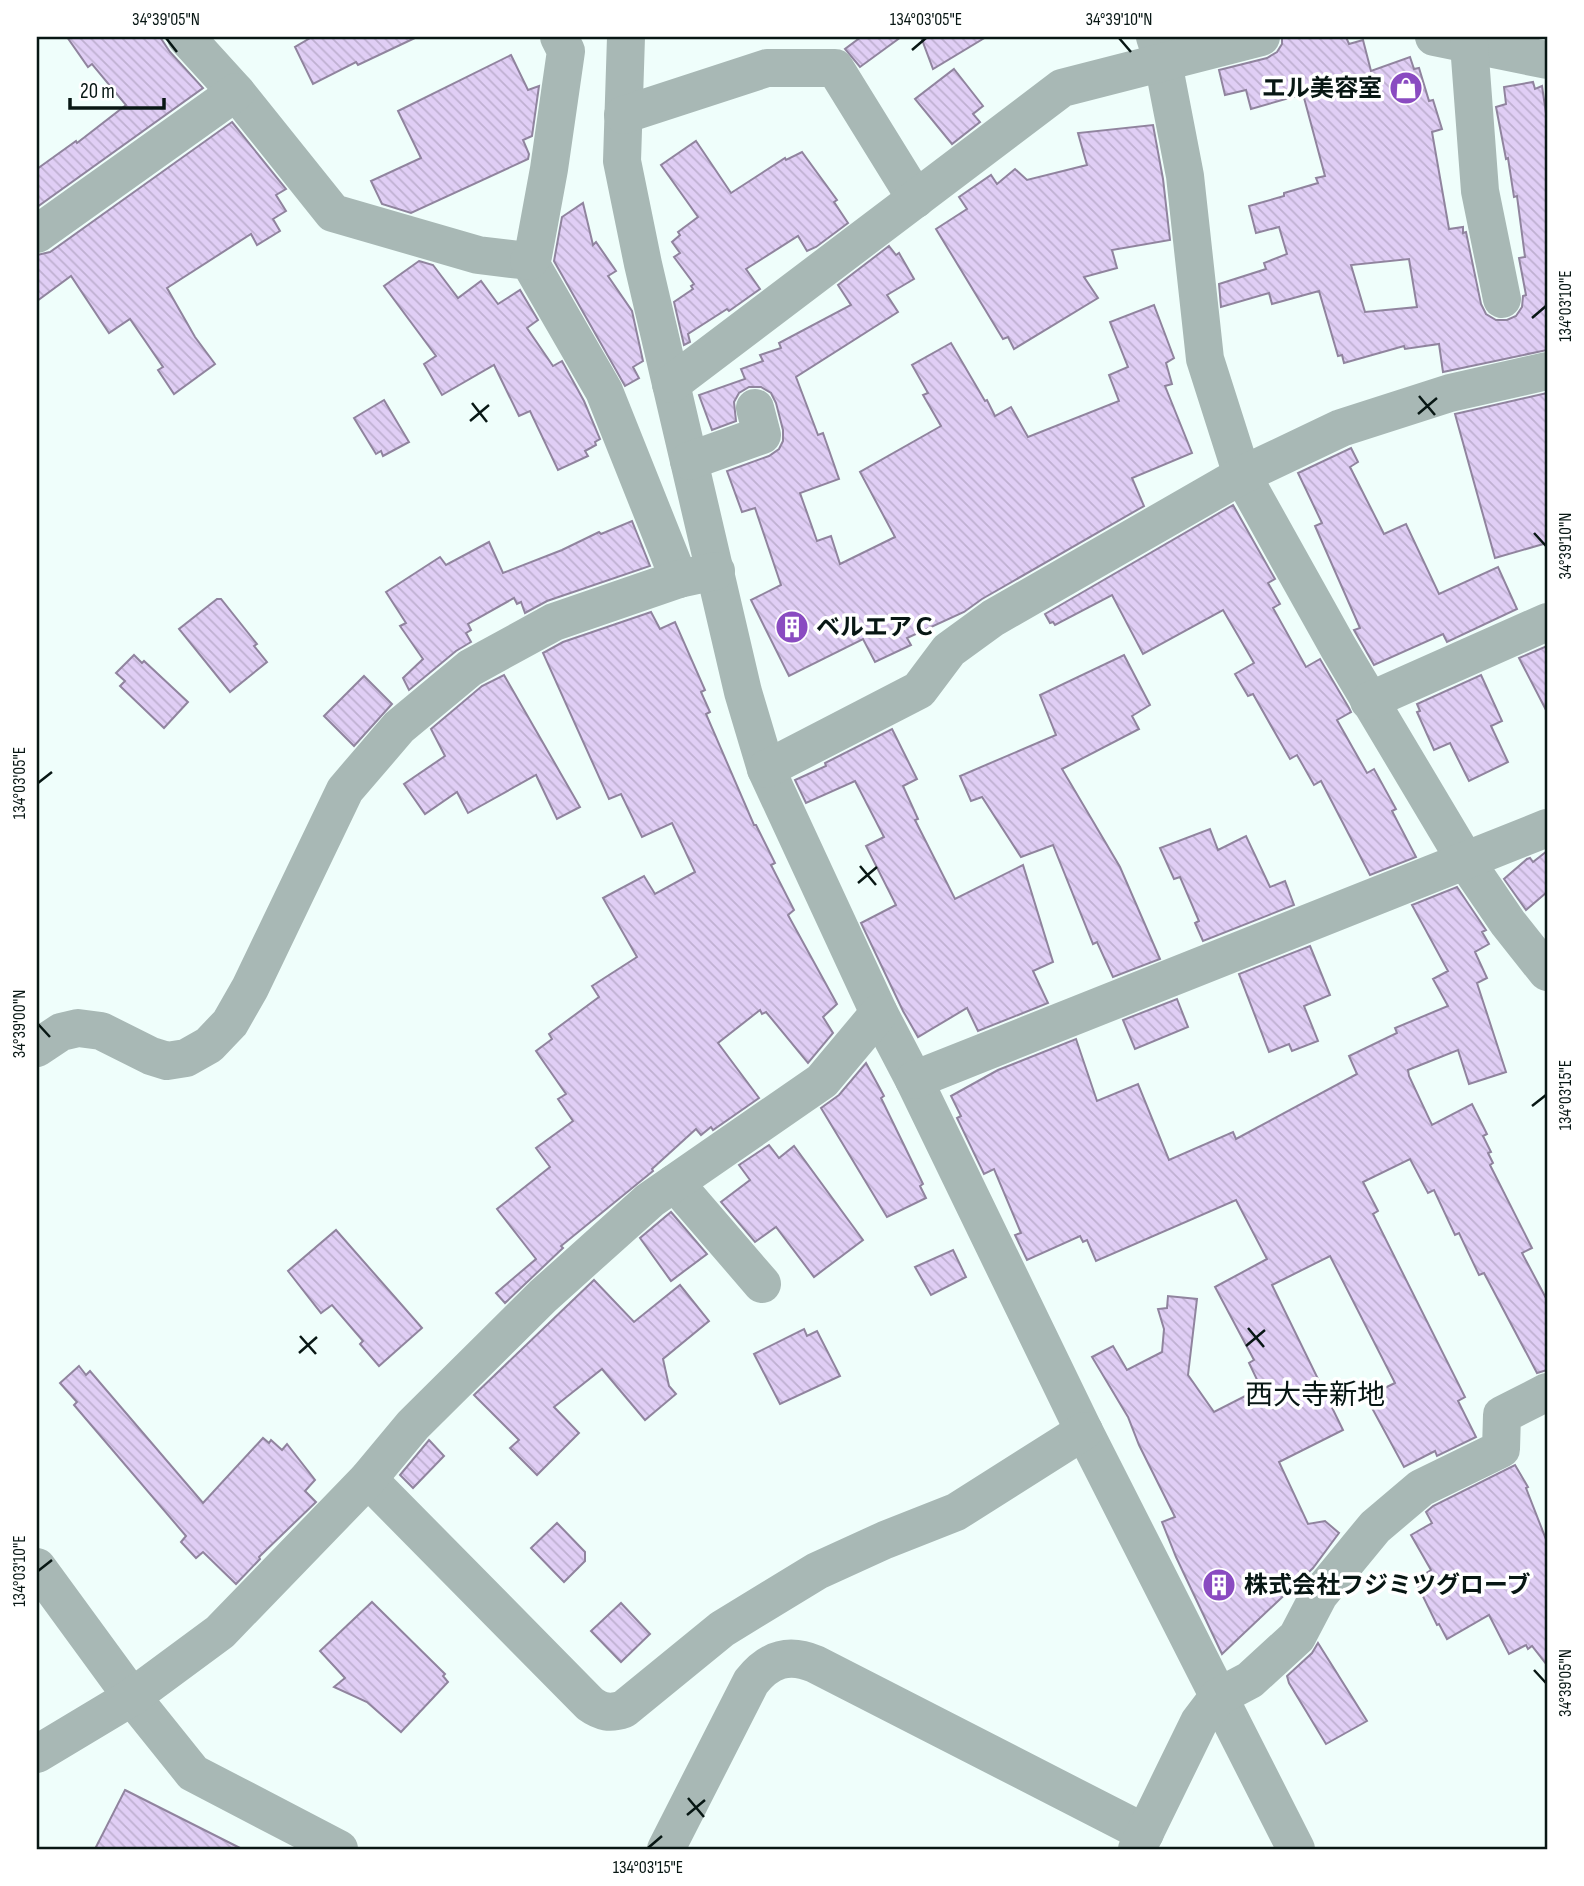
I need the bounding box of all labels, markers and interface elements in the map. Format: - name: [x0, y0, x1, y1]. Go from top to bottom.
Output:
- text: 34°39'05"N: [132, 9, 200, 30]
- text: 134°03'05"E: [890, 9, 962, 30]
- text: 34°39'10"N: [1086, 9, 1152, 30]
- scale bar: [70, 66, 164, 110]
- shop icon: エル美容室: [1387, 69, 1425, 107]
- place label: エル美容室: [1262, 74, 1382, 103]
- text: 20 m: [80, 79, 115, 104]
- text: 134°03'10"E: [1555, 270, 1576, 342]
- text: 34°39'10"N: [1555, 513, 1576, 579]
- building icon: ベルエアＣ: [773, 608, 811, 646]
- place label: ベルエアＣ: [816, 613, 936, 642]
- text: 134°03'05"E: [9, 747, 30, 819]
- text: 34°39'00"N: [9, 990, 30, 1058]
- text: 134°03'15"E: [1555, 1060, 1576, 1130]
- district label: 西大寺新地: [1245, 1379, 1385, 1412]
- text: 134°03'10"E: [9, 1535, 30, 1607]
- building icon: 株式会社フジミツグローブ: [1200, 1566, 1238, 1604]
- place label: 株式会社フジミツグローブ: [1244, 1571, 1531, 1600]
- text: 34°39'05"N: [1555, 1649, 1576, 1717]
- text: 134°03'15"E: [613, 1857, 683, 1878]

